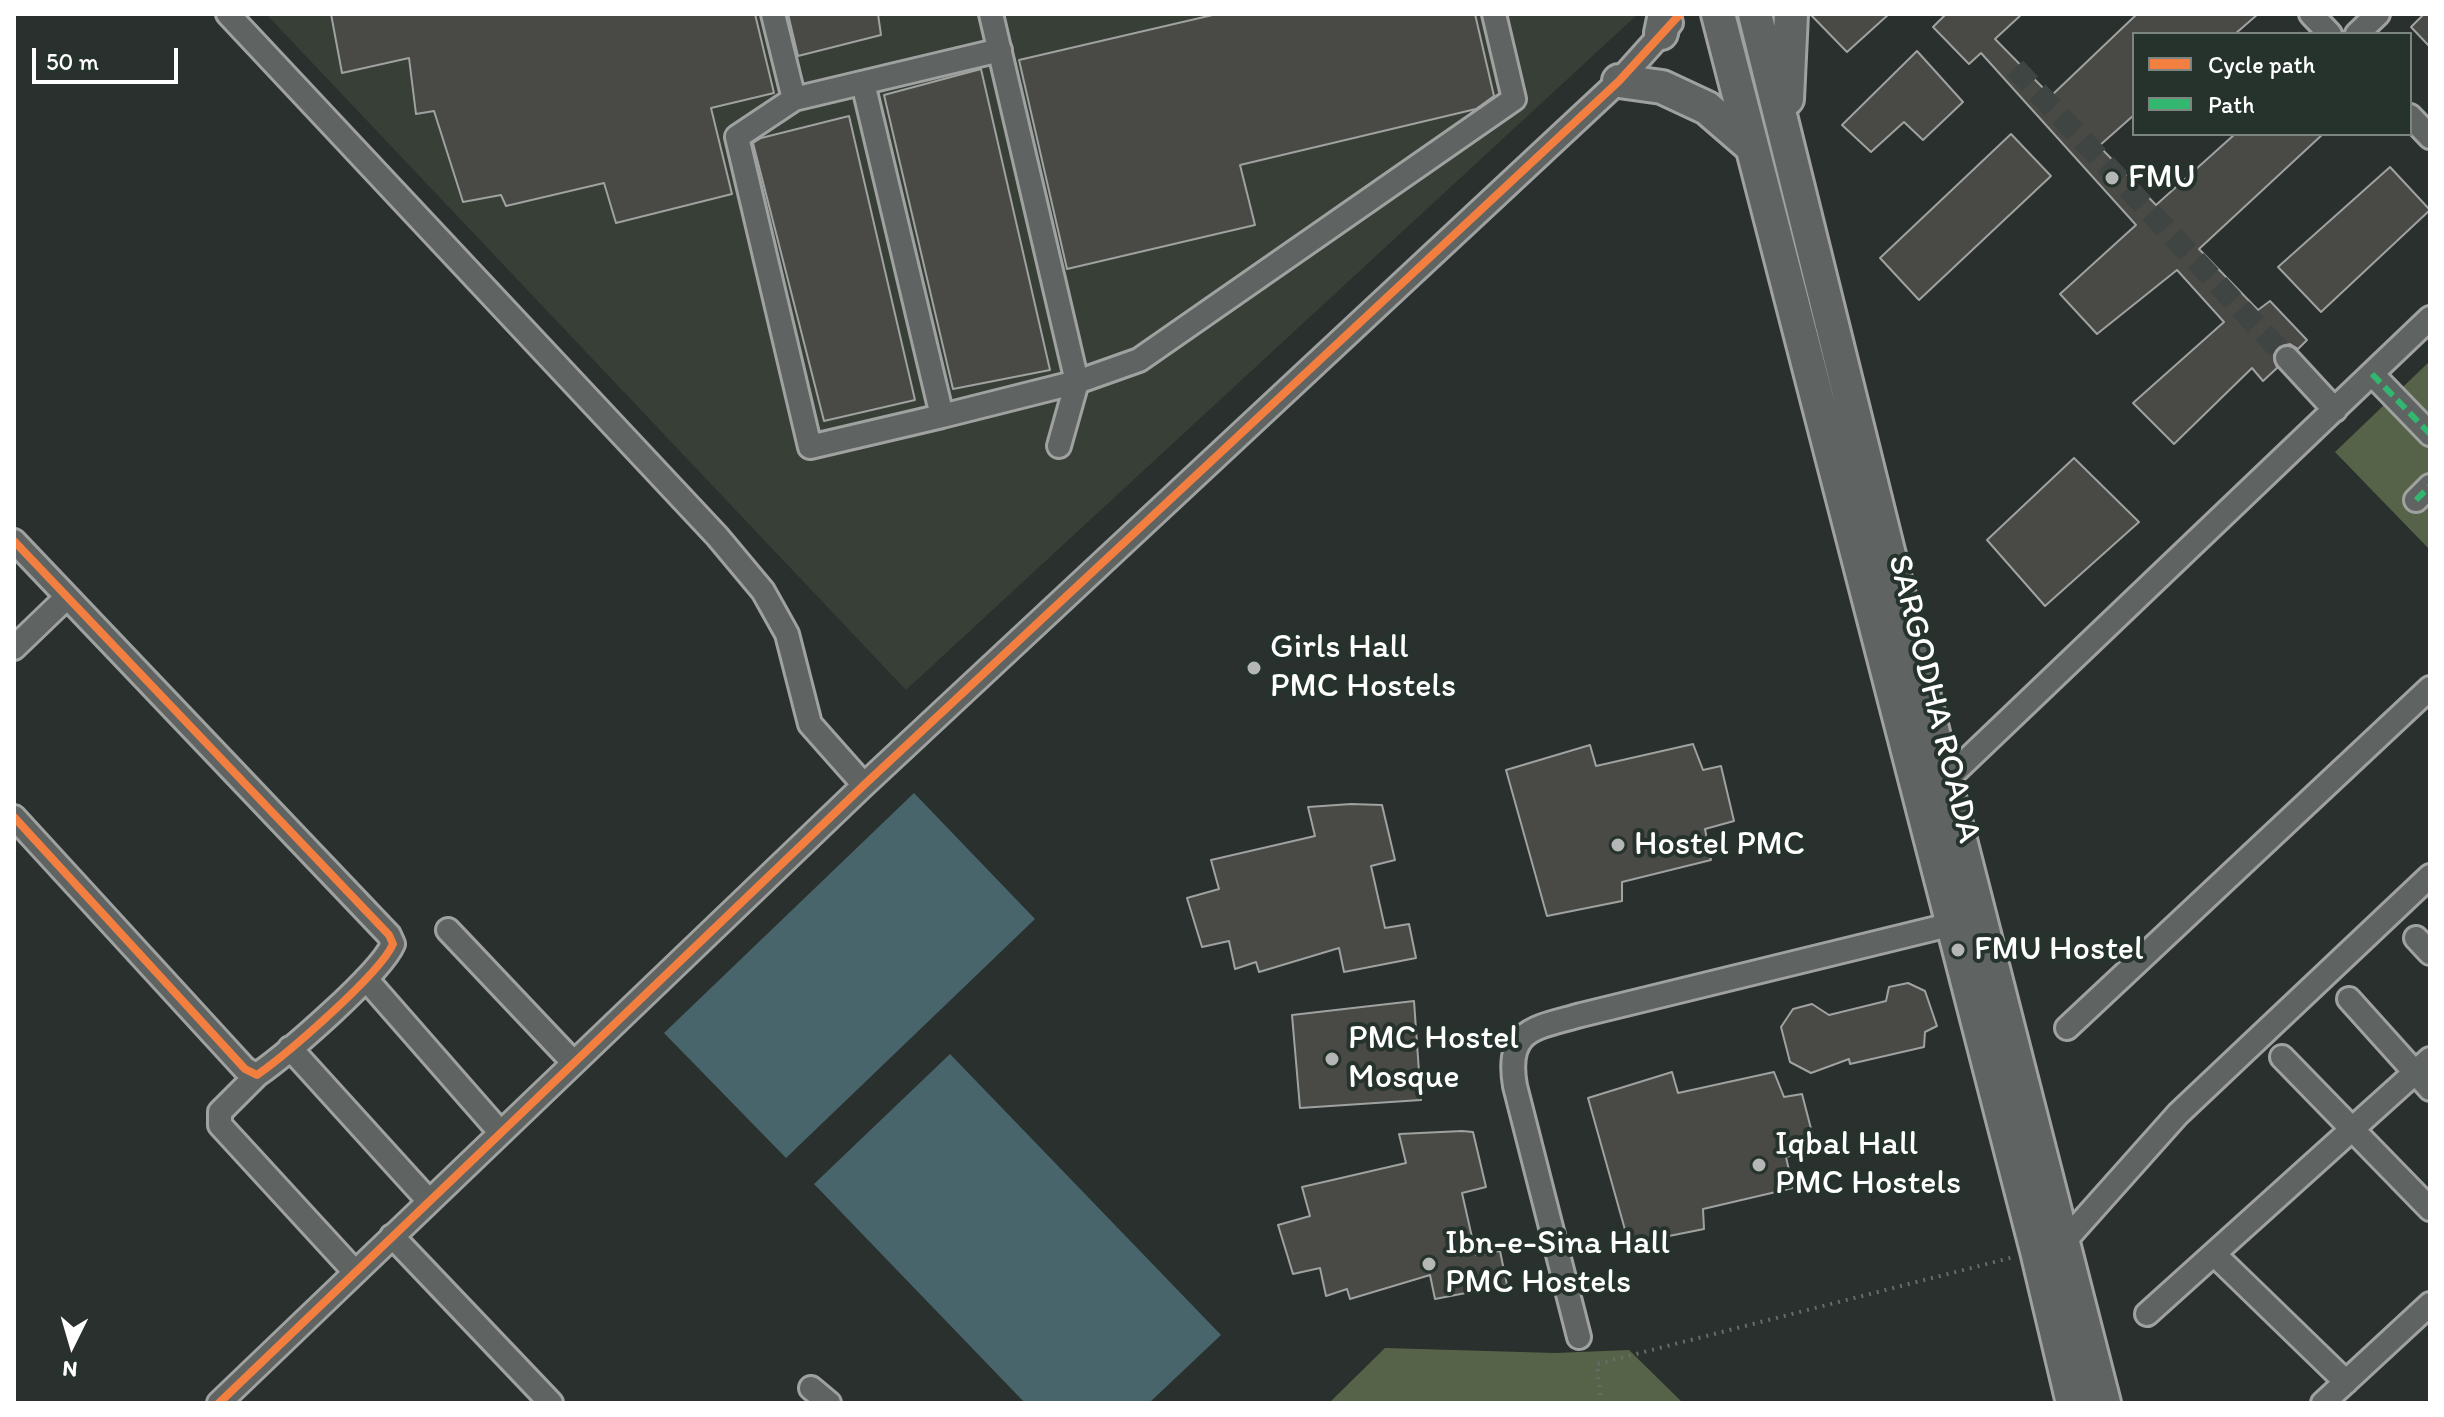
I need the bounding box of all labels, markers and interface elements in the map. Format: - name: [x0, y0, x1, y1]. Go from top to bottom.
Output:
- scale bar: [36, 32, 182, 82]
- legend: [2132, 32, 2412, 136]
- text: 50 m: [46, 47, 99, 76]
- text: Cycle path: [2208, 50, 2315, 79]
- text: Path: [2208, 90, 2255, 119]
- place label: FMU: [2128, 158, 2195, 198]
- marker: FMU: [2103, 169, 2121, 187]
- street label: SARGODHA ROADA: [1877, 551, 1989, 847]
- place label: Girls Hall PMC Hostels: [1270, 628, 1456, 708]
- marker: Girls Hall PMC Hostels: [1245, 659, 1263, 677]
- place label: Hostel PMC: [1634, 825, 1805, 865]
- marker: Hostel PMC: [1609, 836, 1627, 854]
- place label: FMU Hostel: [1974, 930, 2144, 970]
- marker: FMU Hostel: [1949, 941, 1967, 959]
- place label: PMC Hostel Mosque: [1348, 1019, 1519, 1098]
- marker: PMC Hostel Mosque: [1323, 1050, 1341, 1068]
- place label: Iqbal Hall PMC Hostels: [1775, 1125, 1961, 1204]
- marker: Iqbal Hall PMC Hostels: [1750, 1156, 1768, 1174]
- place label: Ibn-e-Sina Hall PMC Hostels: [1445, 1224, 1670, 1304]
- marker: Ibn-e-Sina Hall PMC Hostels: [1420, 1255, 1438, 1273]
- north arrow: [32, 1305, 112, 1385]
- text: N: [61, 1355, 78, 1384]

